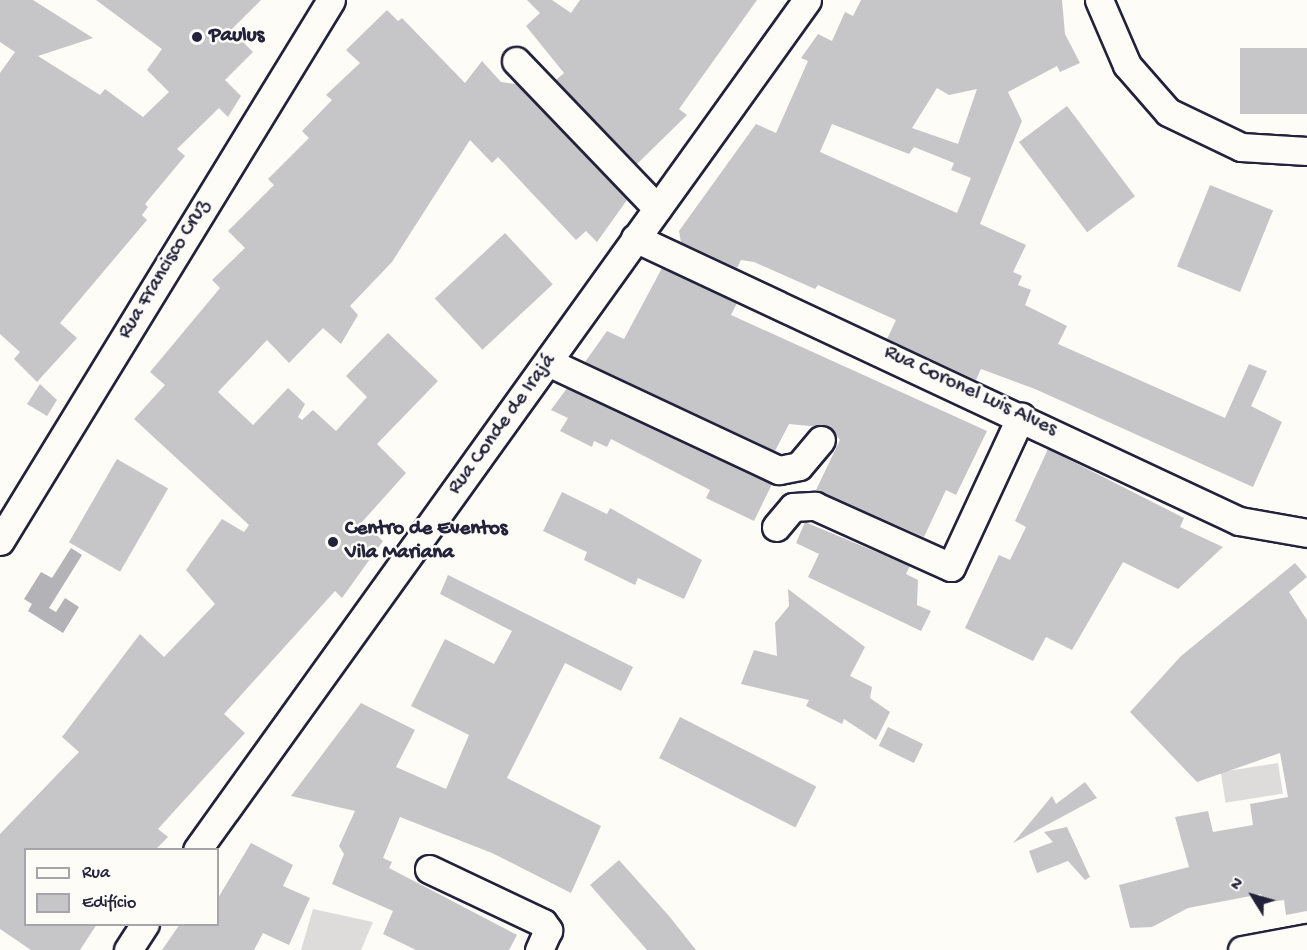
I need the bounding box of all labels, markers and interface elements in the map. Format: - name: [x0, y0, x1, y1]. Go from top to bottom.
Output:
- place label: Paulus: [209, 24, 264, 50]
- marker: Paulus: [190, 30, 204, 44]
- street label: Rua Francisco Cruz: [114, 196, 216, 344]
- street label: Rua Coronel Luis Alves: [879, 341, 1061, 443]
- street label: Rua Conde de Irajá: [443, 350, 563, 500]
- place label: Centro de Eventos Vila Mariana: [345, 517, 508, 567]
- marker: Centro de Eventos Vila Mariana: [326, 535, 340, 549]
- legend: [24, 848, 219, 926]
- text: Rua: [82, 863, 110, 884]
- north arrow: [1223, 866, 1283, 926]
- text: N: [1227, 875, 1249, 895]
- text: Edifício: [82, 893, 136, 914]

